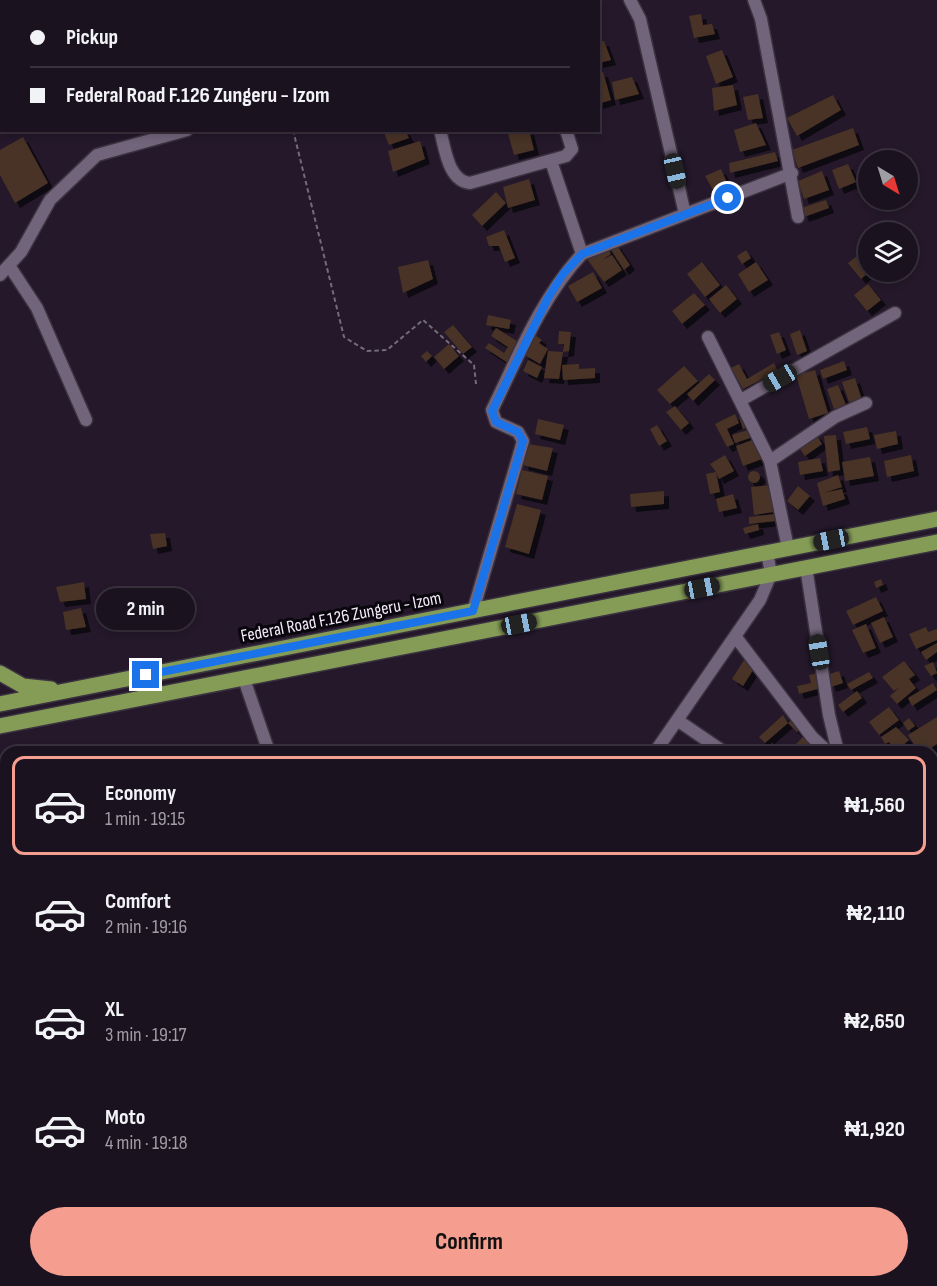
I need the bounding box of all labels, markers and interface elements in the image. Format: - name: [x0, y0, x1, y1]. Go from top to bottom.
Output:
- text: Pickup: [66, 24, 118, 51]
- text: Federal Road F.126 Zungeru - Izom: [66, 82, 330, 109]
- north arrow: [858, 150, 918, 210]
- map controls: [858, 150, 918, 282]
- car: [662, 151, 688, 191]
- route start: [714, 184, 741, 211]
- button: layers: [858, 222, 918, 282]
- car: [760, 361, 800, 395]
- car: [812, 528, 850, 552]
- car: [683, 576, 721, 600]
- street label: Federal Road F.126 Zungeru - Izom: [239, 587, 443, 647]
- callout: 2 min: [96, 588, 195, 630]
- text: 2 min: [126, 597, 165, 621]
- car: [500, 612, 538, 636]
- car: [807, 633, 831, 671]
- route end: [132, 661, 159, 688]
- icon: car: [33, 779, 87, 833]
- text: Economy: [105, 780, 176, 807]
- text: ₦1,560: [844, 792, 905, 819]
- text: 1 min · 19:15: [105, 807, 185, 831]
- icon: car: [33, 887, 87, 941]
- text: Comfort: [105, 888, 171, 915]
- text: ₦2,110: [847, 900, 905, 927]
- text: 2 min · 19:16: [105, 915, 187, 939]
- icon: car: [33, 995, 87, 1049]
- text: XL: [105, 996, 124, 1023]
- text: ₦2,650: [844, 1008, 905, 1035]
- text: 3 min · 19:17: [105, 1023, 187, 1047]
- icon: car: [33, 1103, 87, 1157]
- text: Moto: [105, 1104, 145, 1131]
- text: ₦1,920: [844, 1116, 905, 1143]
- text: 4 min · 19:18: [105, 1131, 187, 1155]
- button: Confirm: [30, 1207, 908, 1276]

